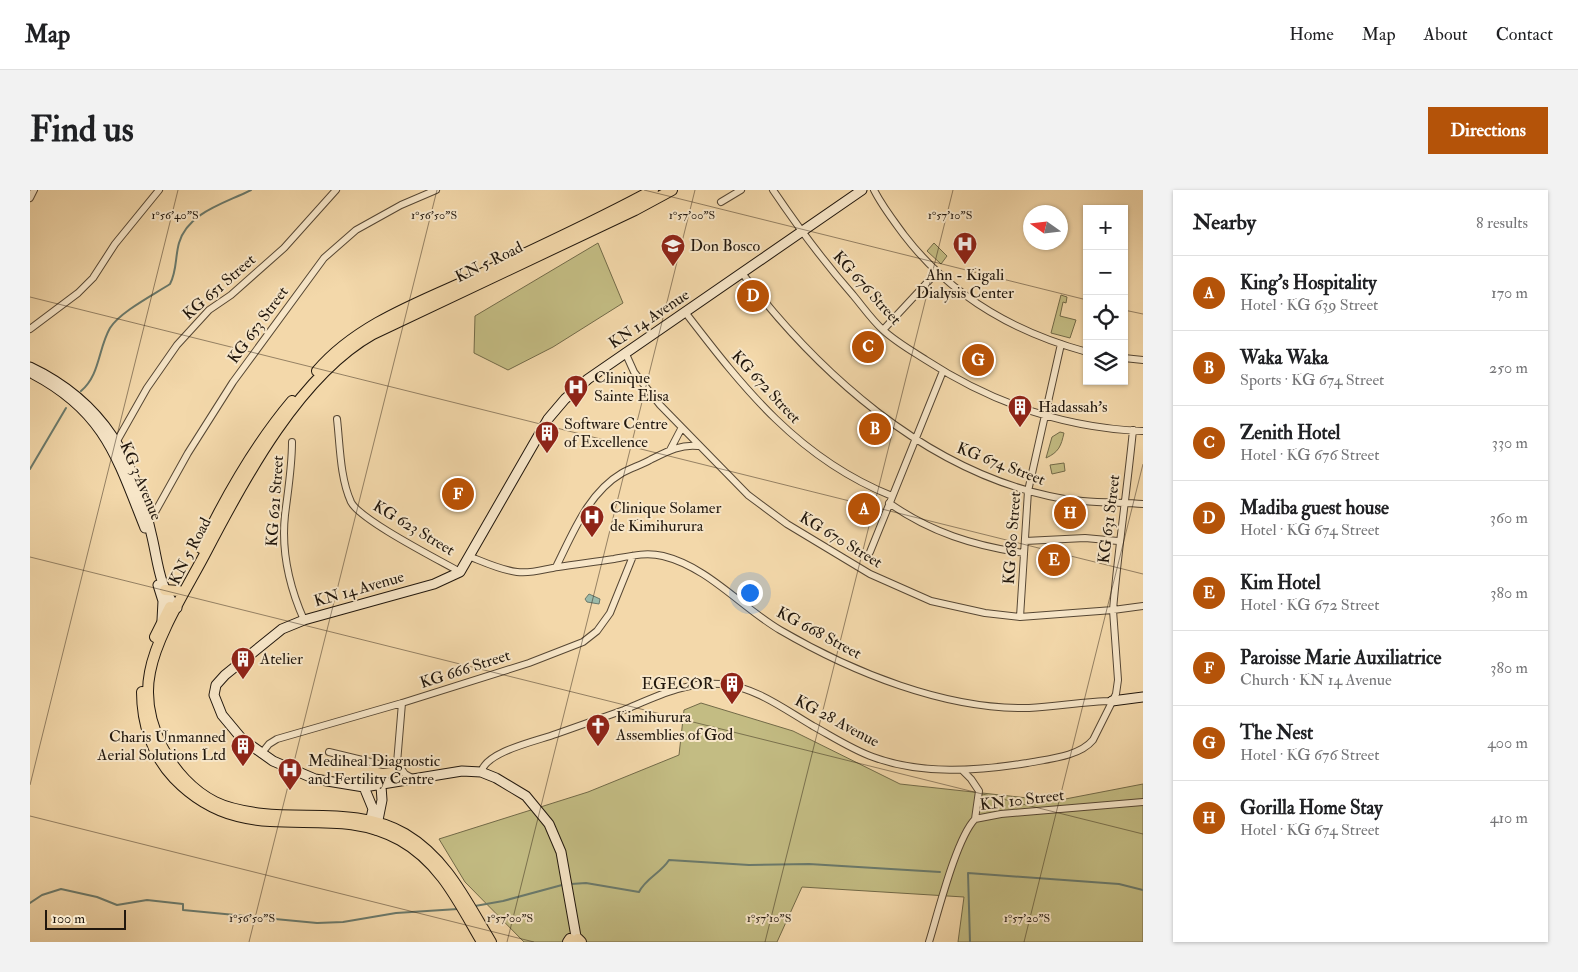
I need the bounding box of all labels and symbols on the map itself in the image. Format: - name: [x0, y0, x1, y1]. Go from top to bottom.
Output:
- north arrow: [1023, 205, 1068, 250]
- text: 1°56'40"S: [151, 208, 199, 223]
- text: 1°56'50"S: [411, 208, 457, 223]
- text: 1°57'00"S: [669, 208, 715, 223]
- text: 1°57'10"S: [928, 208, 972, 223]
- hospital icon: Ahn - Kigali Dialysis Center: [952, 231, 978, 265]
- school or university icon: Don Bosco: [660, 233, 686, 267]
- place label: Don Bosco: [690, 236, 760, 256]
- street label: KN 5 Road: [452, 237, 526, 287]
- street label: KG 676 Street: [828, 247, 906, 329]
- street label: KG 651 Street: [178, 250, 260, 324]
- place label: Ahn - Kigali Dialysis Center: [916, 265, 1014, 303]
- pin: D: [737, 277, 769, 315]
- street label: KG 653 Street: [223, 282, 293, 368]
- street label: KN 14 Avenue: [605, 285, 693, 353]
- pin: C: [852, 328, 884, 366]
- pin: G: [962, 341, 994, 379]
- street label: KG 672 Street: [727, 346, 805, 428]
- place label: Clinique Sainte Elisa: [594, 368, 670, 406]
- hospital icon: Clinique Sainte Elisa: [563, 374, 589, 408]
- building icon: Hadassah's: [1007, 394, 1033, 428]
- place label: Hadassah's: [1038, 397, 1107, 417]
- pin: B: [859, 410, 891, 448]
- place label: Software Centre of Excellence: [564, 414, 668, 452]
- building icon: Software Centre of Excellence: [534, 420, 560, 454]
- street label: KG 674 Street: [954, 438, 1048, 490]
- street label: KG 3 Avenue: [116, 439, 167, 524]
- street label: KG 621 Street: [262, 455, 288, 547]
- street label: KG 631 Street: [1094, 473, 1124, 565]
- pin: F: [442, 475, 474, 513]
- pin: A: [848, 490, 880, 528]
- street label: KG 680 Street: [999, 491, 1025, 585]
- pin: H: [1054, 494, 1086, 532]
- street label: KG 623 Street: [370, 496, 458, 560]
- place label: Clinique Solamer de Kimihurura: [610, 498, 721, 536]
- hospital icon: Clinique Solamer de Kimihurura: [579, 504, 605, 538]
- street label: KG 670 Street: [796, 507, 886, 573]
- street label: KN 5 Road: [165, 514, 215, 588]
- pin: E: [1038, 541, 1070, 579]
- street label: KN 14 Avenue: [312, 566, 407, 611]
- your location: [737, 580, 763, 606]
- street label: KG 668 Street: [773, 602, 865, 664]
- street label: KG 666 Street: [417, 645, 513, 693]
- building icon: Atelier: [230, 646, 256, 680]
- place label: Atelier: [259, 649, 303, 669]
- building icon: EGECOR: [719, 671, 745, 705]
- place label: EGECOR: [641, 674, 715, 694]
- street label: KG 28 Avenue: [791, 690, 883, 752]
- place label: Kimihurura Assemblies of God: [615, 707, 733, 745]
- church icon: Kimihurura Assemblies of God: [585, 713, 611, 747]
- place label: Charis Unmanned Aerial Solutions Ltd: [96, 727, 226, 765]
- building icon: Charis Unmanned Aerial Solutions Ltd: [230, 733, 256, 767]
- place label: Mediheal Diagnostic and Fertility Centre: [308, 751, 441, 789]
- hospital icon: Mediheal Diagnostic and Fertility Centre: [277, 757, 303, 791]
- street label: KN 10 Street: [979, 785, 1065, 815]
- scale bar: [45, 907, 126, 930]
- text: 1°56'50"S: [229, 911, 275, 926]
- text: 1°57'00"S: [487, 911, 533, 926]
- text: 1°57'10"S: [747, 911, 791, 926]
- text: 1°57'20"S: [1004, 911, 1050, 926]

